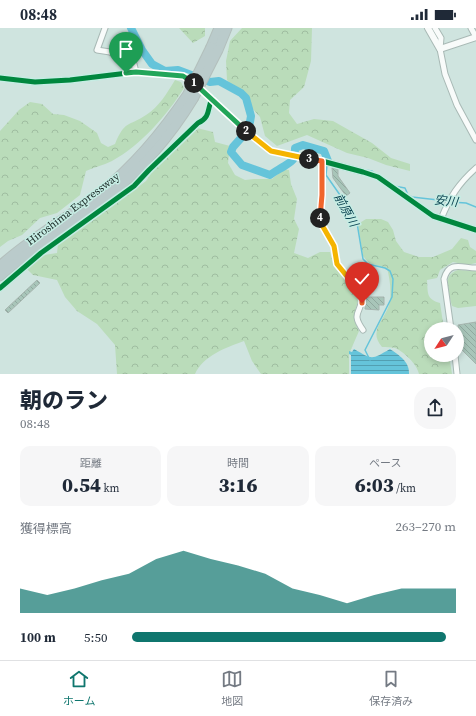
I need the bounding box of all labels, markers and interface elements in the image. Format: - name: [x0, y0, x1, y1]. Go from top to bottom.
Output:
- text: 08:48: [20, 4, 57, 25]
- pin: [109, 32, 143, 73]
- icon: arrive: [115, 38, 137, 60]
- pin: 1: [184, 73, 204, 93]
- text: 1: [191, 75, 197, 90]
- pin: 2: [236, 121, 256, 141]
- text: 2: [243, 123, 249, 138]
- pin: 3: [299, 149, 319, 169]
- text: 3: [306, 151, 312, 166]
- street label: Hiroshima Expressway: [23, 169, 123, 249]
- water label: 前原川: [330, 190, 363, 231]
- water label: 安川: [433, 192, 461, 210]
- pin: 4: [310, 208, 330, 228]
- text: 4: [317, 210, 323, 225]
- pin: [345, 262, 379, 303]
- icon: check: [351, 268, 373, 290]
- north arrow: [424, 322, 464, 362]
- map controls: [424, 322, 464, 362]
- text: 朝のラン: [20, 385, 108, 415]
- button: share: [414, 387, 456, 429]
- text: 08:48: [20, 415, 50, 432]
- text: 距離: [80, 456, 102, 471]
- text: 時間: [227, 456, 249, 471]
- text: ペース: [369, 456, 402, 471]
- text: 0.54: [62, 471, 101, 499]
- text: 3:16: [218, 471, 258, 499]
- text: 6:03: [355, 471, 394, 499]
- text: km: [101, 481, 119, 496]
- text: /km: [394, 481, 416, 496]
- text: 263–270 m: [396, 518, 456, 535]
- text: 獲得標高: [20, 520, 72, 537]
- text: 100 m: [20, 629, 56, 646]
- text: 5:50: [84, 629, 107, 646]
- tab: ホーム: [63, 668, 96, 709]
- tab: 地図: [221, 668, 243, 709]
- tab: 保存済み: [369, 668, 413, 709]

